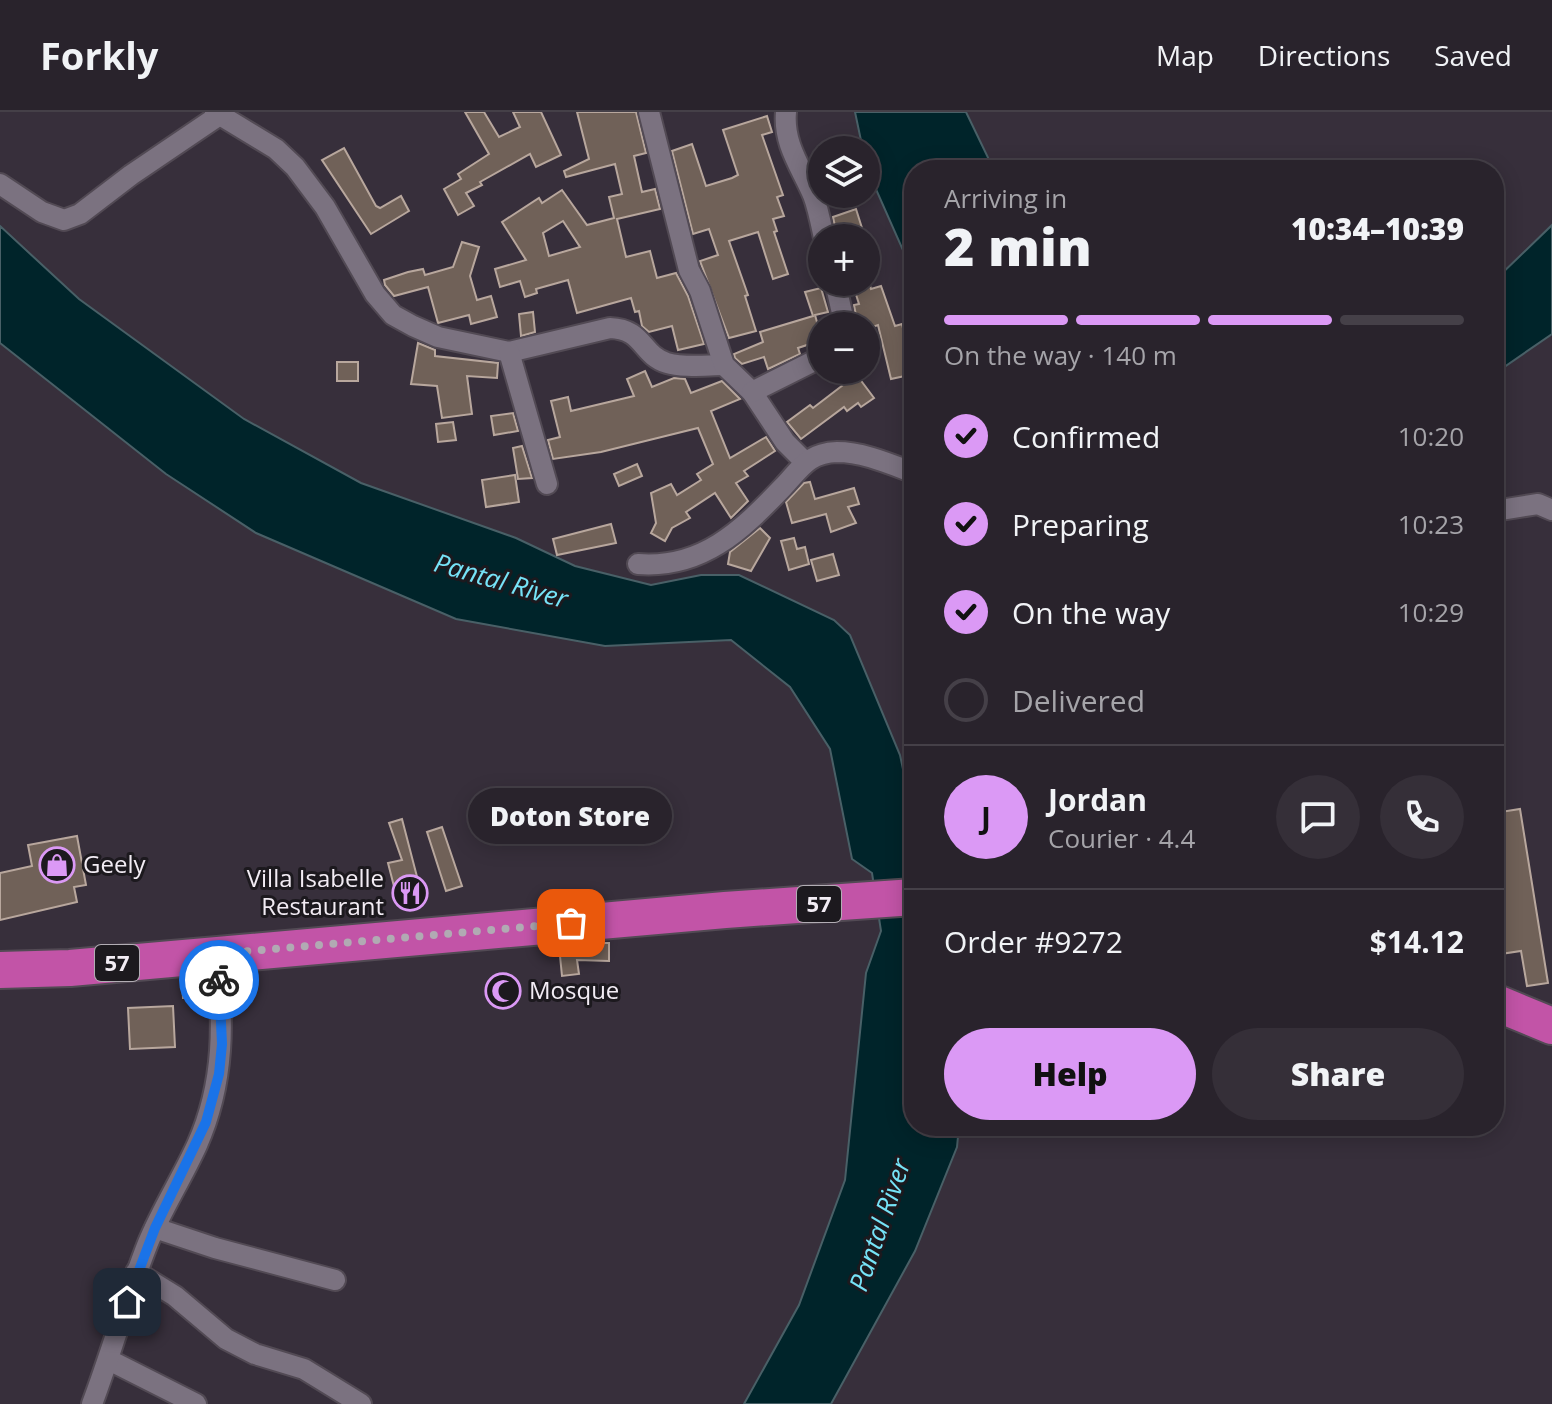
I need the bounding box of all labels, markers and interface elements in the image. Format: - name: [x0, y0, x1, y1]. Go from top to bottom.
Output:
- text: Forkly: [40, 29, 158, 81]
- text: Map: [1156, 36, 1214, 74]
- text: Directions: [1258, 36, 1390, 74]
- text: Saved: [1434, 36, 1512, 74]
- map controls: [808, 136, 880, 384]
- button: layers: [808, 136, 880, 208]
- text: Arriving in: [944, 180, 1067, 216]
- text: 10:34–10:39: [1291, 208, 1464, 249]
- text: 2 min: [944, 210, 1092, 281]
- button: +: [808, 224, 880, 296]
- button: −: [808, 312, 880, 384]
- text: On the way · 140 m: [944, 337, 1177, 373]
- icon: check: [944, 414, 988, 458]
- text: Confirmed: [1012, 416, 1160, 457]
- text: 10:20: [1398, 418, 1464, 454]
- icon: check: [944, 502, 988, 546]
- text: Preparing: [1012, 504, 1149, 545]
- text: 10:23: [1398, 506, 1464, 542]
- water label: Pantal River: [430, 544, 574, 617]
- icon: check: [944, 590, 988, 634]
- text: On the way: [1012, 592, 1170, 633]
- text: 10:29: [1398, 594, 1464, 630]
- text: Delivered: [1012, 680, 1145, 721]
- button: chat: [1276, 775, 1360, 859]
- button: phone: [1380, 775, 1464, 859]
- text: Jordan: [1048, 779, 1147, 820]
- callout: Doton Store: [469, 787, 673, 843]
- text: J: [981, 797, 991, 838]
- text: Doton Store: [490, 798, 650, 834]
- text: Courier · 4.4: [1048, 820, 1195, 856]
- shop icon: Geely: [38, 846, 76, 884]
- place label: Geely: [83, 847, 146, 880]
- place label: Villa Isabelle Restaurant: [247, 861, 384, 922]
- restaurant icon: Villa Isabelle Restaurant: [391, 874, 429, 912]
- road number: 57: [797, 886, 841, 922]
- pin: [537, 889, 605, 957]
- icon: bag: [549, 901, 593, 945]
- text: Order #9272: [944, 921, 1123, 962]
- text: $14.12: [1370, 921, 1464, 962]
- courier: [179, 940, 259, 1020]
- road number: 57: [95, 945, 139, 981]
- icon: bike: [197, 958, 241, 1002]
- mosque icon: Mosque: [484, 972, 522, 1010]
- place label: Mosque: [529, 973, 619, 1006]
- button: Help: [944, 1028, 1196, 1120]
- button: Share: [1212, 1028, 1464, 1120]
- water label: Pantal River: [840, 1152, 919, 1296]
- pin: [93, 1268, 161, 1336]
- icon: home: [105, 1280, 149, 1324]

